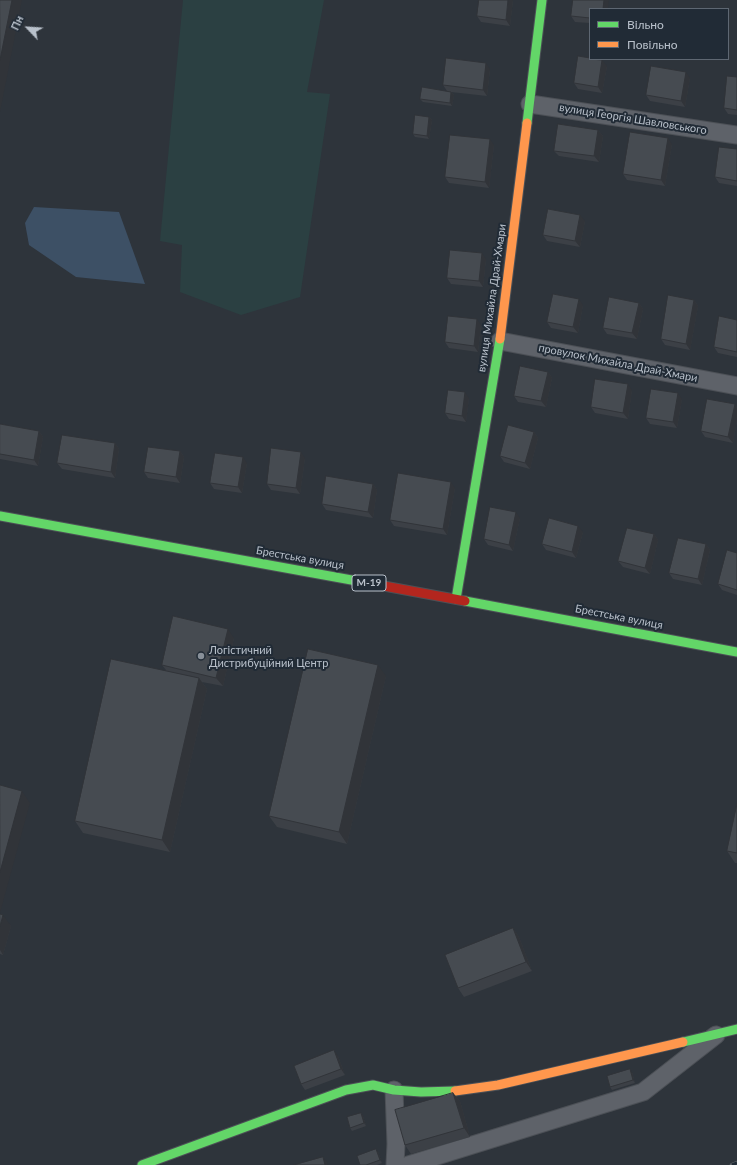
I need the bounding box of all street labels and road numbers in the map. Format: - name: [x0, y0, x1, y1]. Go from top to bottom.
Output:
- street label: вулиця Георгія Шавловського: [558, 101, 708, 137]
- street label: вулиця Михайла Драй-Хмари: [475, 223, 509, 373]
- street label: провулок Михайла Драй-Хмари: [537, 341, 699, 385]
- street label: Брестська вулиця: [255, 544, 345, 572]
- road number: М-19: [352, 575, 386, 591]
- street label: Брестська вулиця: [574, 602, 664, 632]

